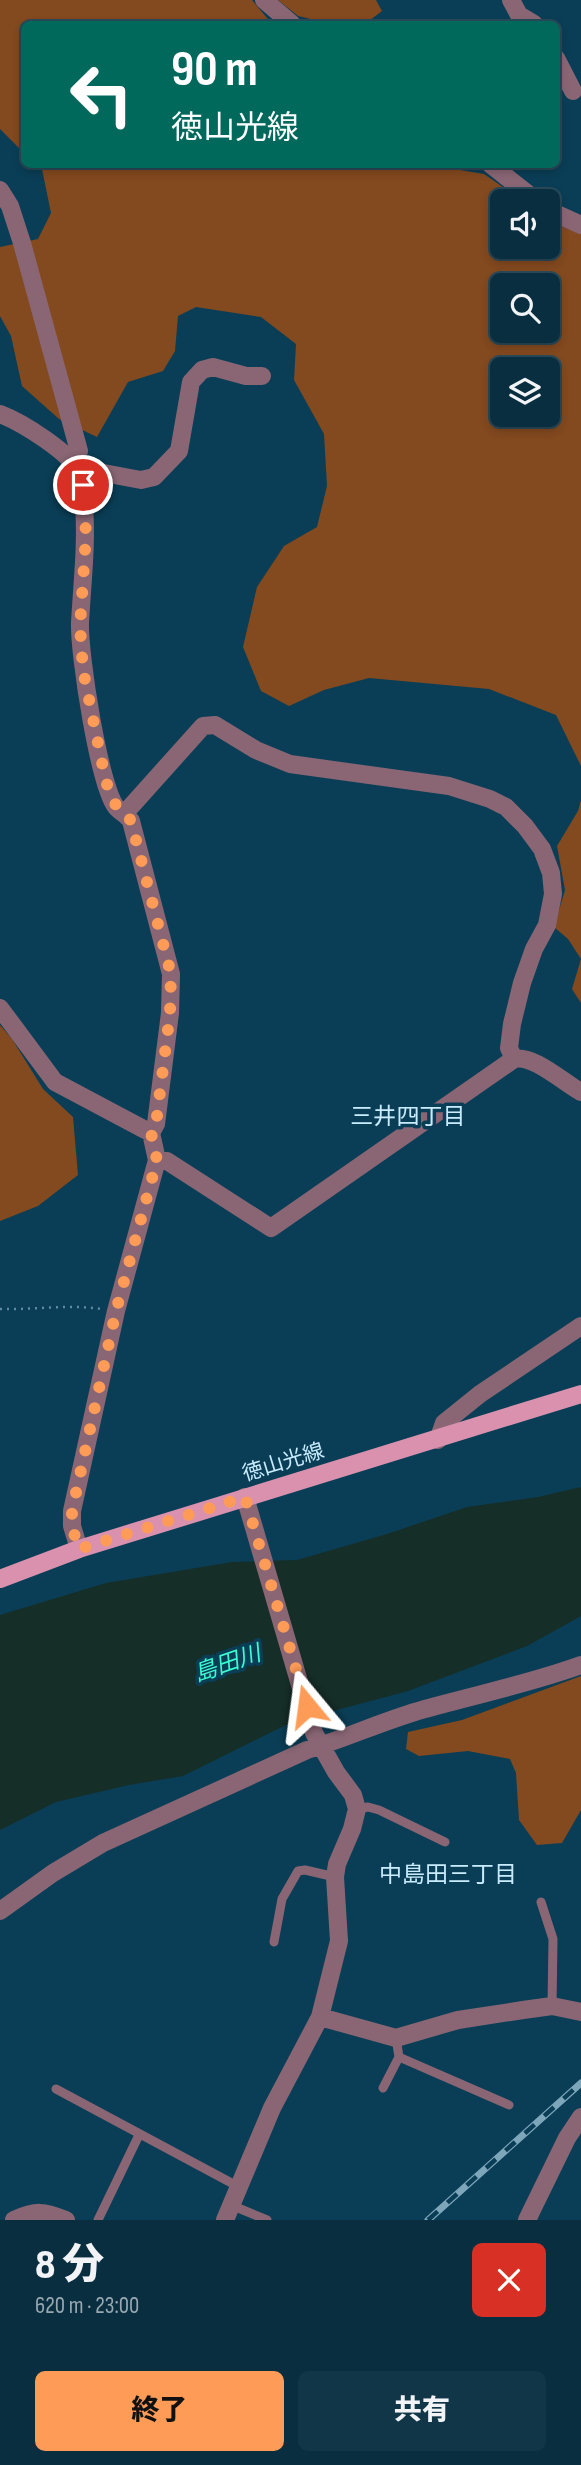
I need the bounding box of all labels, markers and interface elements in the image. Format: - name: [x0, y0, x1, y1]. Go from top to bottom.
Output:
- text: 90 m: [171, 41, 258, 100]
- icon: left: [56, 49, 147, 140]
- text: 徳山光線: [171, 109, 299, 148]
- map controls: [490, 189, 560, 427]
- button: sound: [490, 189, 560, 259]
- button: search: [490, 273, 560, 343]
- button: layers: [490, 357, 560, 427]
- pin: [53, 455, 113, 515]
- icon: arrive: [64, 466, 102, 504]
- district label: 三井四丁目: [351, 1103, 466, 1131]
- street label: 徳山光線: [239, 1438, 327, 1487]
- water label: 島田川: [190, 1638, 267, 1688]
- position arrow: [270, 1669, 344, 1743]
- district label: 中島田三丁目: [379, 1861, 517, 1889]
- text: 8 分: [35, 2240, 104, 2291]
- button: close: [472, 2243, 546, 2317]
- text: 620 m · 23:00: [35, 2292, 139, 2320]
- button: 終了: [35, 2371, 284, 2451]
- button: 共有: [298, 2371, 546, 2451]

